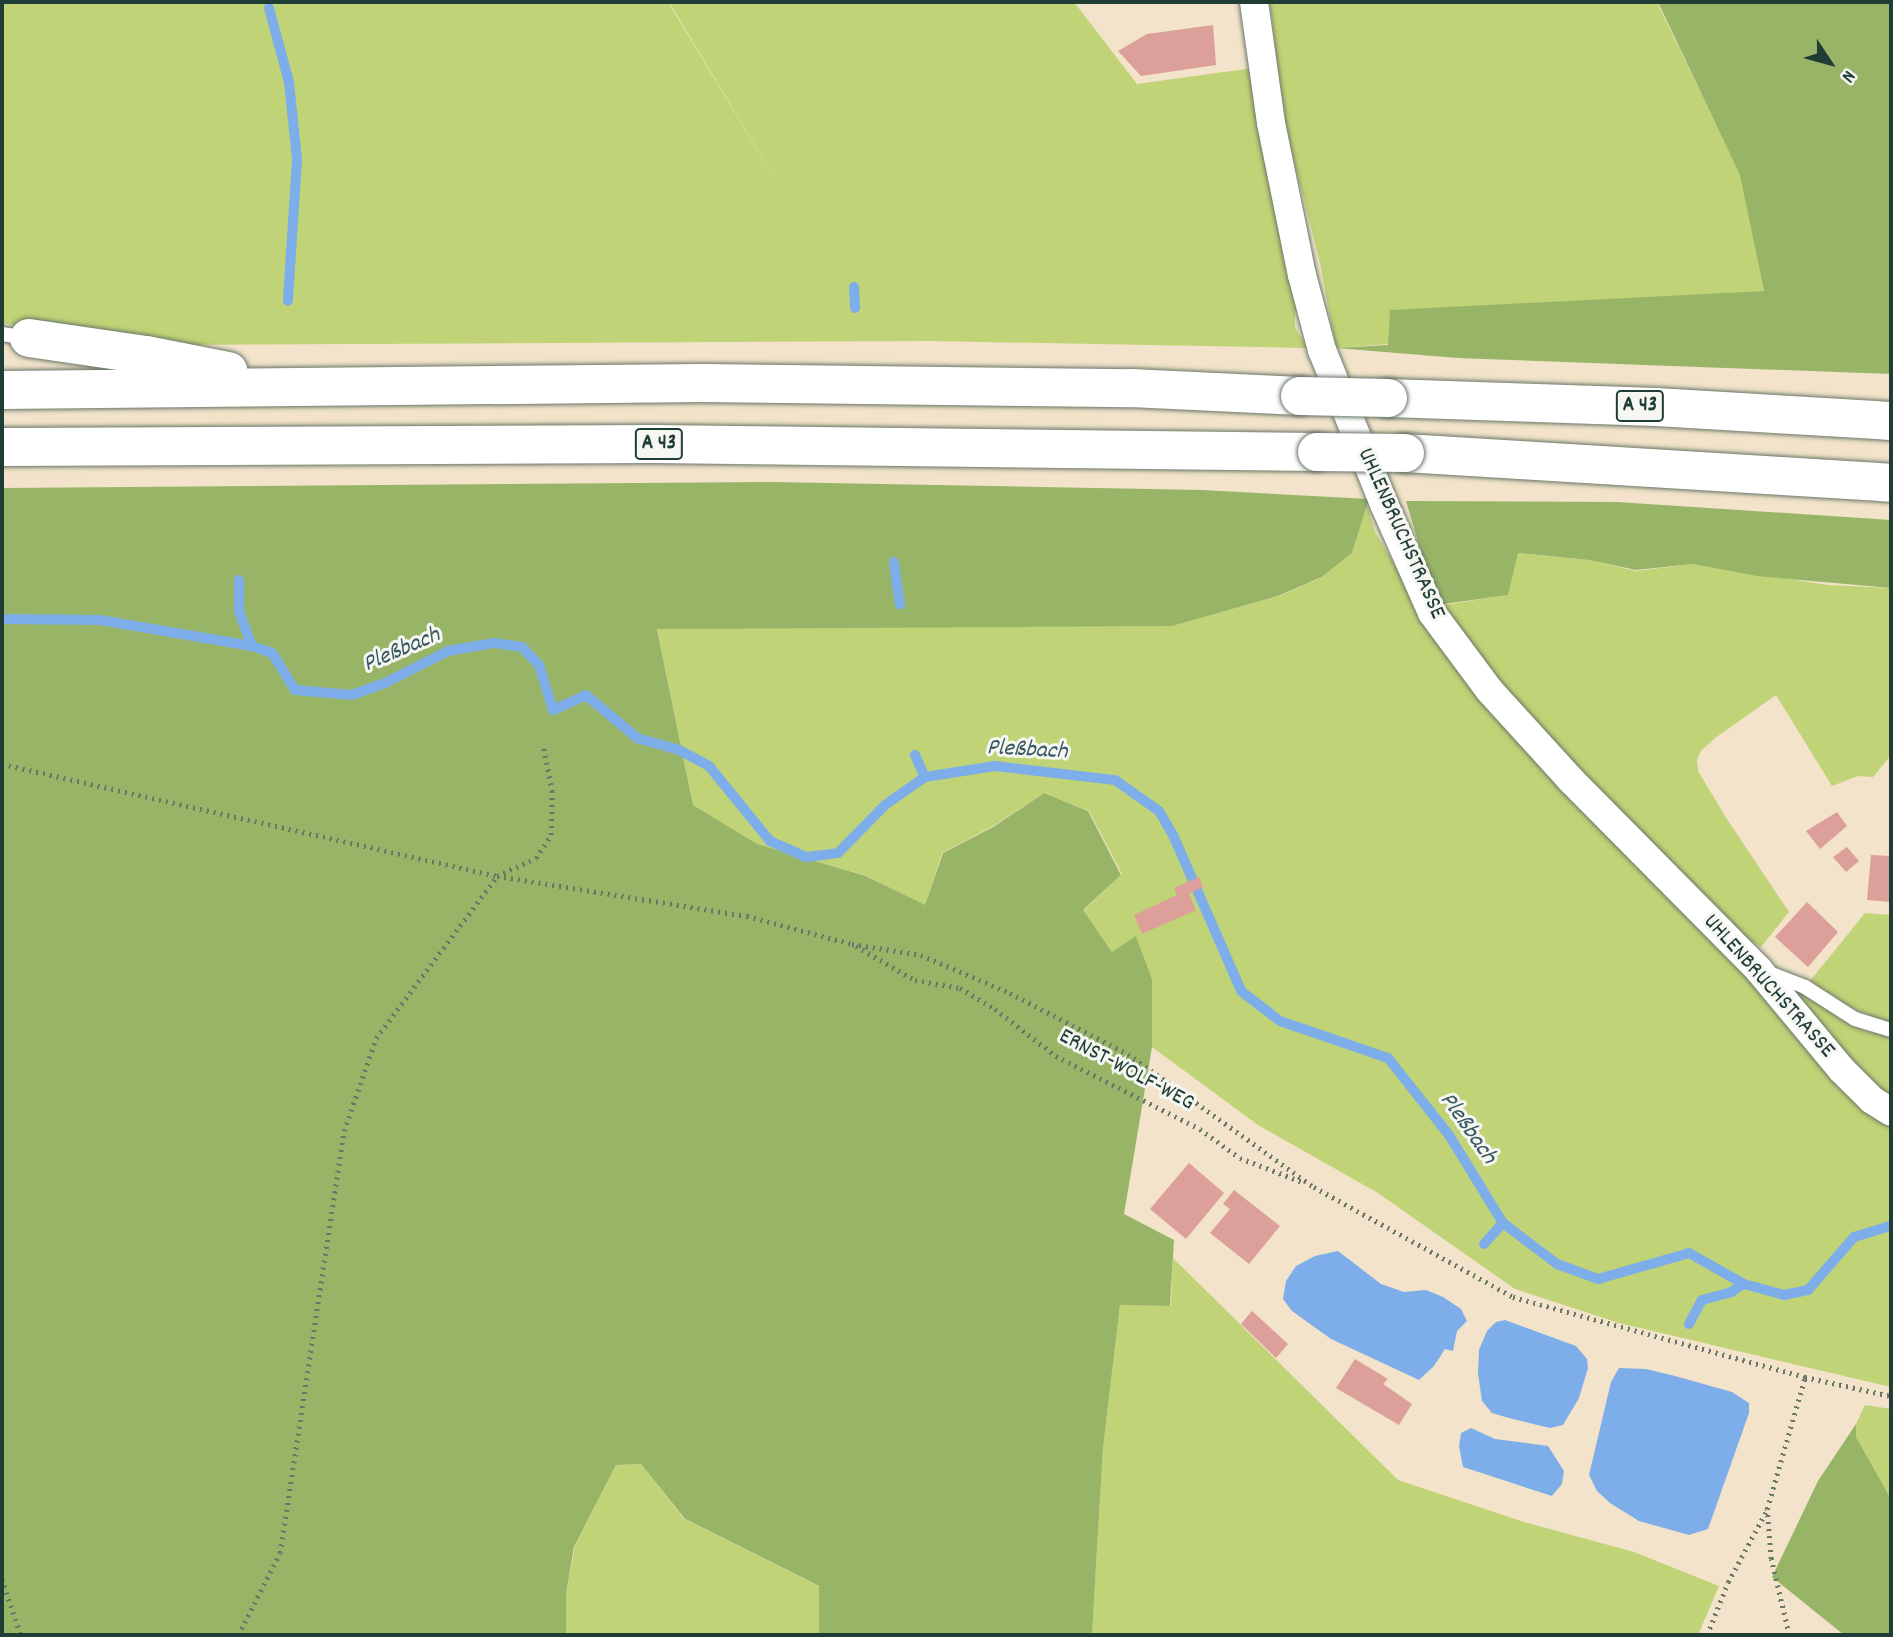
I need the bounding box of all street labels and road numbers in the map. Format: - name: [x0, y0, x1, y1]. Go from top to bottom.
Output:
- road number: A 43: [1616, 388, 1664, 424]
- road number: A 43: [634, 426, 684, 462]
- street label: UHLENBRUCHSTRASSE: [1350, 444, 1450, 624]
- street label: UHLENBRUCHSTRASSE: [1696, 909, 1840, 1065]
- street label: ERNST-WOLF-WEG: [1054, 1024, 1198, 1118]

